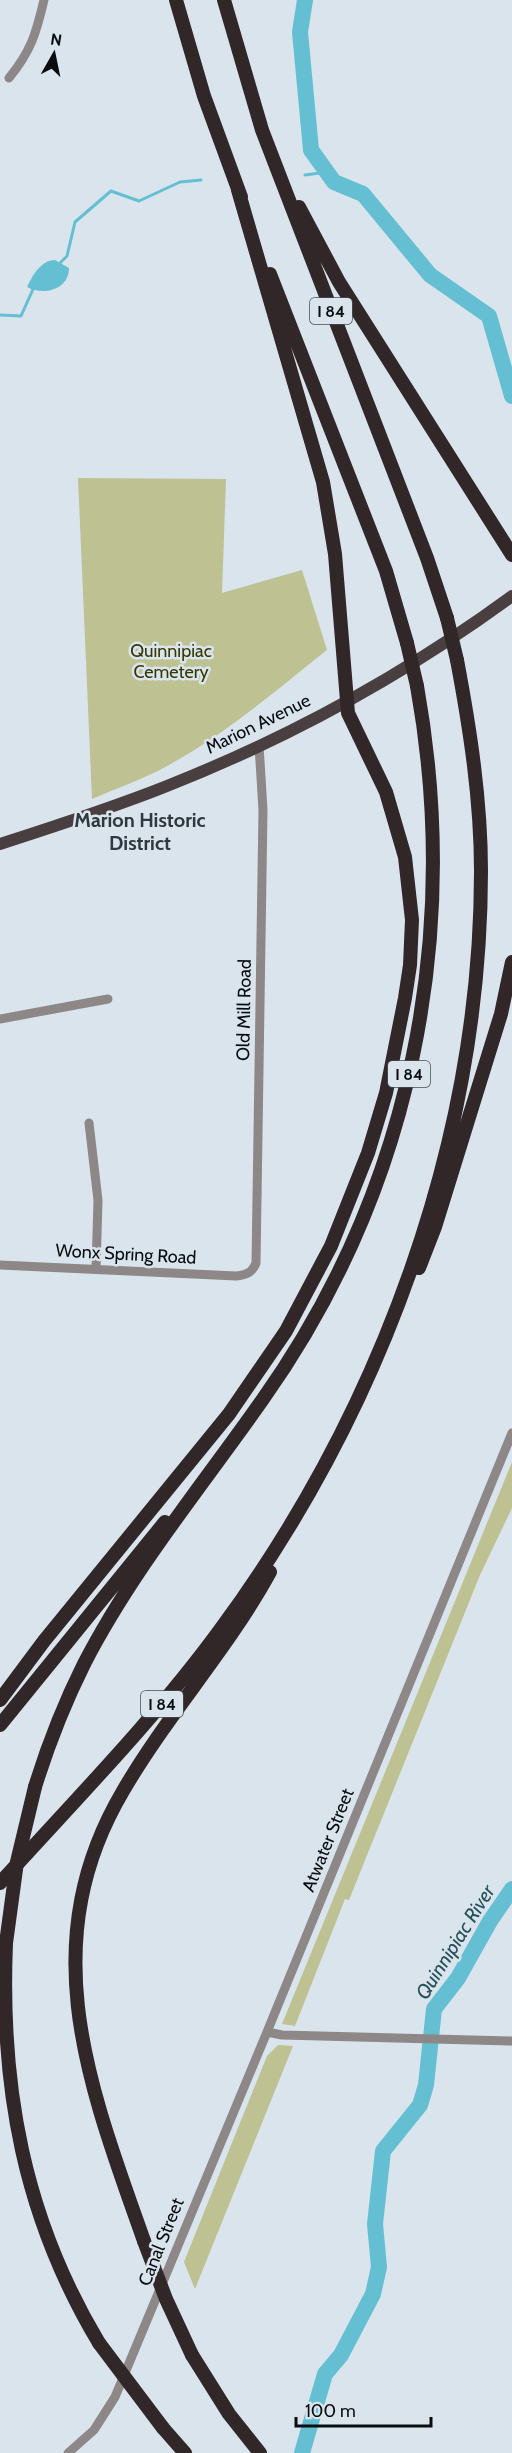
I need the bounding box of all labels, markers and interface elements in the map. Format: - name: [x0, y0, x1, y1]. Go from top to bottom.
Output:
- north arrow: [24, 24, 84, 84]
- text: N: [49, 29, 63, 50]
- road number: I 84: [310, 298, 352, 324]
- park label: Quinnipiac Cemetery: [130, 640, 212, 683]
- street label: Marion Avenue: [202, 689, 314, 759]
- district label: Marion Historic District: [74, 808, 206, 855]
- street label: Old Mill Road: [232, 959, 256, 1061]
- road number: I 84: [388, 1061, 430, 1087]
- street label: Wonx Spring Road: [55, 1239, 197, 1269]
- road number: I 84: [141, 1691, 183, 1717]
- street label: Atwater Street: [297, 1785, 359, 1895]
- water label: Quinnipiac River: [410, 1880, 500, 2004]
- street label: Canal Street: [133, 2195, 189, 2289]
- scale bar: [296, 2390, 431, 2428]
- text: 100 m: [305, 2400, 356, 2422]

